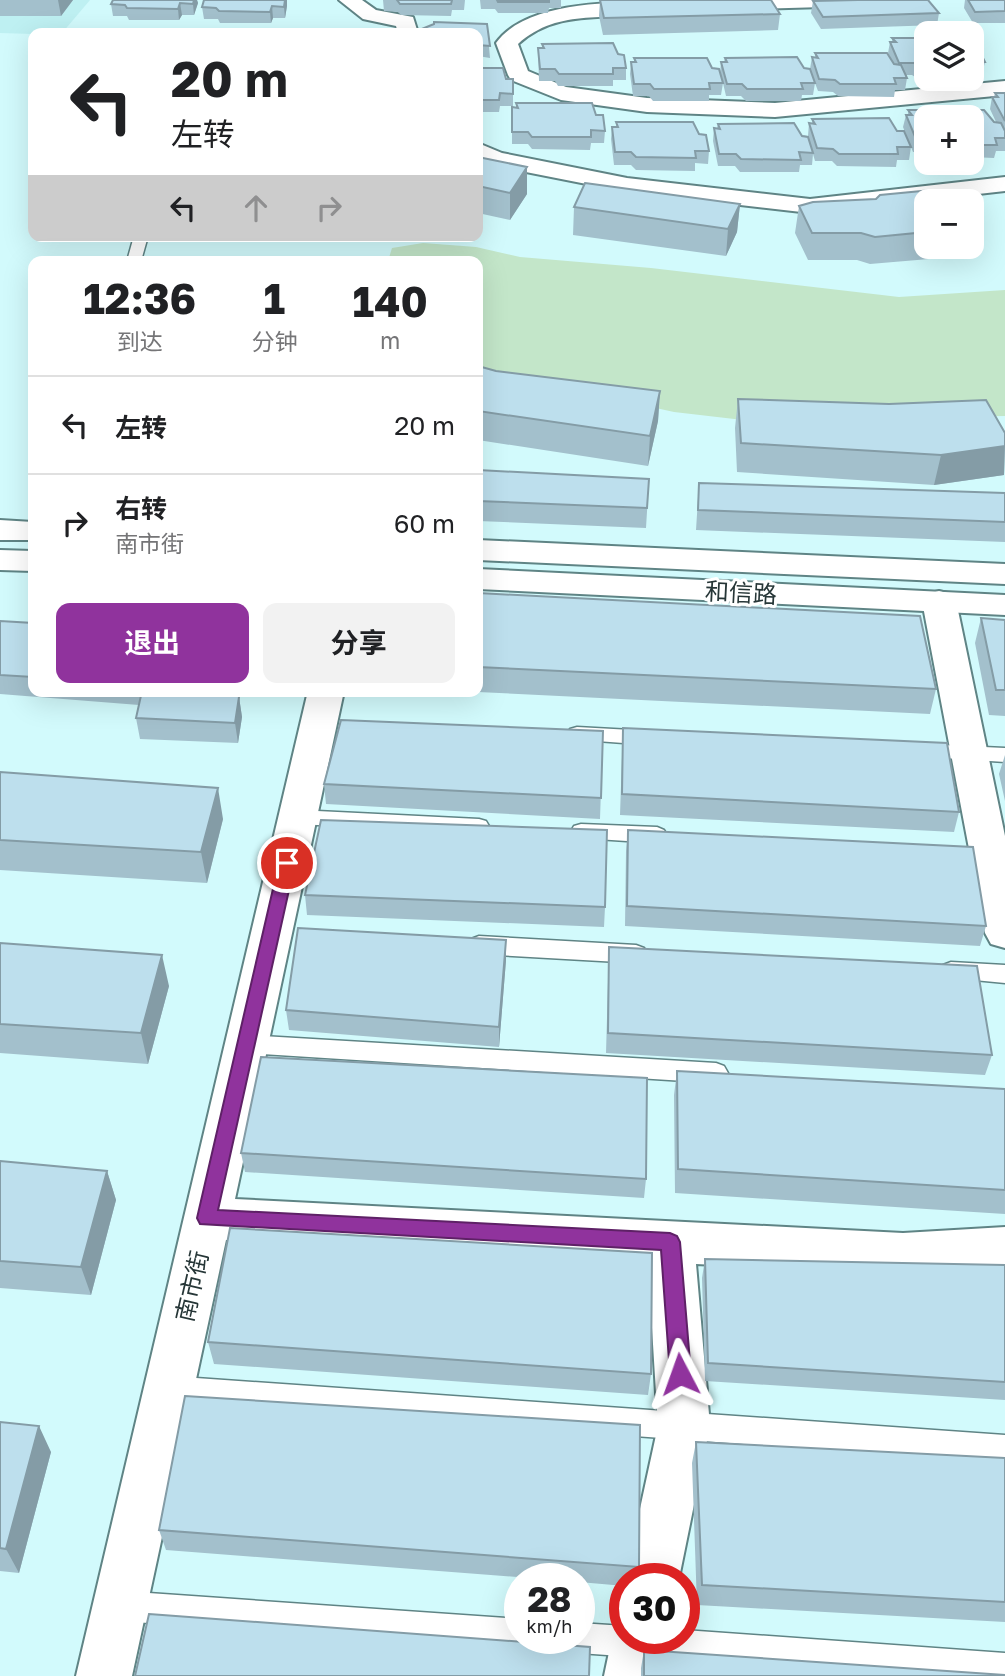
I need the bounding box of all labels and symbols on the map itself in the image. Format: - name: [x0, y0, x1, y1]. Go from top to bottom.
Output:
- street label: 和信路: [704, 576, 778, 608]
- pin: [257, 833, 317, 893]
- street label: 南市街: [169, 1248, 213, 1324]
- position arrow: [643, 1337, 717, 1411]
- speed limit sign: 30: [609, 1563, 700, 1654]

